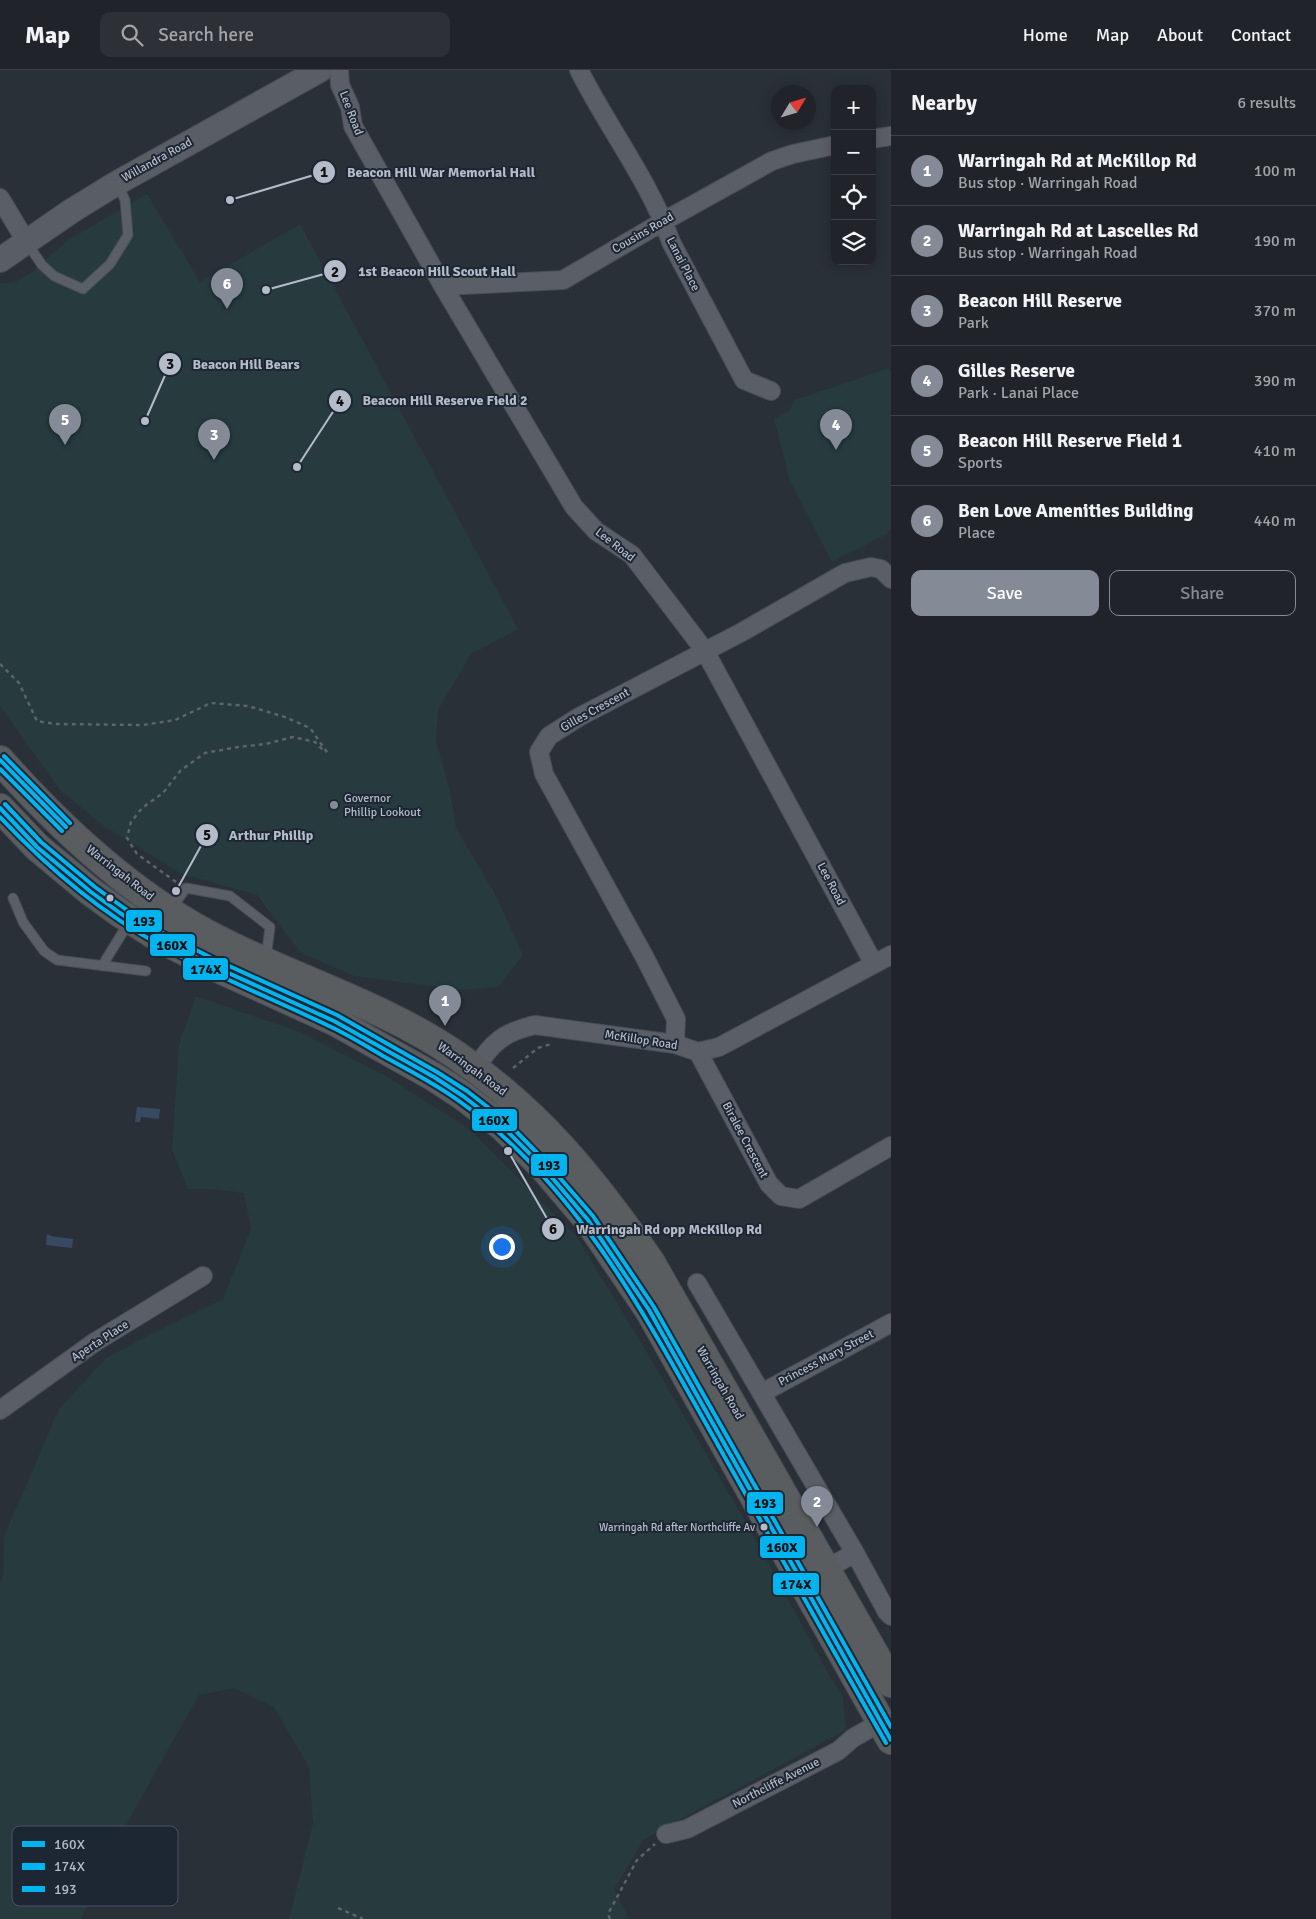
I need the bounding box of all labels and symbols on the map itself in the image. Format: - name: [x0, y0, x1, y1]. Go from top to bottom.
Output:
- north arrow: [771, 85, 816, 130]
- street label: Lee Road: [336, 89, 366, 137]
- street label: Willandra Road: [119, 135, 195, 185]
- callout: Beacon Hill War Memorial Hall: [312, 157, 545, 186]
- text: 1: [320, 163, 328, 181]
- text: Beacon Hill War Memorial Hall: [347, 164, 536, 181]
- street label: Cousins Road: [610, 209, 676, 257]
- street label: Lanai Place: [663, 234, 703, 294]
- callout: 1st Beacon Hill Scout Hall: [323, 257, 526, 286]
- text: 2: [331, 263, 339, 281]
- text: 1st Beacon Hill Scout Hall: [358, 263, 517, 280]
- pin: 6: [211, 268, 243, 309]
- callout: Beacon Hill Bears: [158, 350, 310, 379]
- text: 3: [166, 355, 174, 373]
- text: Beacon Hill Bears: [192, 356, 300, 373]
- callout: Beacon Hill Reserve Field 2: [328, 386, 538, 415]
- text: 4: [336, 392, 344, 410]
- text: Beacon Hill Reserve Field 2: [362, 392, 528, 409]
- pin: 5: [49, 404, 81, 445]
- pin: 4: [820, 409, 852, 450]
- pin: 3: [198, 419, 230, 460]
- street label: Lee Road: [592, 525, 638, 565]
- street label: Gilles Crescent: [558, 685, 632, 735]
- place label: Governor Phillip Lookout: [344, 791, 421, 820]
- marker: Governor Phillip Lookout: [328, 799, 340, 811]
- callout: Arthur Phillip: [194, 820, 323, 849]
- text: 5: [203, 826, 211, 844]
- text: Arthur Phillip: [229, 827, 314, 844]
- street label: Warringah Road: [83, 842, 157, 904]
- street label: Lee Road: [814, 860, 848, 908]
- unlabelled marker: [105, 893, 115, 903]
- line badge: 193: [125, 909, 163, 933]
- text: 193: [133, 913, 155, 930]
- line badge: 160X: [149, 933, 196, 957]
- text: 160X: [156, 937, 188, 954]
- line badge: 174X: [182, 957, 229, 981]
- text: 174X: [190, 961, 222, 978]
- pin: 1: [429, 985, 461, 1026]
- street label: McKillop Road: [604, 1027, 678, 1053]
- street label: Warringah Road: [434, 1039, 510, 1099]
- street label: Biralee Crescent: [719, 1099, 771, 1181]
- line badge: 160X: [471, 1108, 518, 1132]
- text: 160X: [478, 1112, 510, 1129]
- line badge: 193: [530, 1153, 568, 1177]
- text: 193: [538, 1157, 560, 1174]
- callout: Warringah Rd opp McKillop Rd: [541, 1214, 772, 1243]
- text: 6: [549, 1220, 557, 1238]
- text: Warringah Rd opp McKillop Rd: [576, 1221, 762, 1238]
- your location: [489, 1234, 515, 1260]
- street label: Aperta Place: [69, 1317, 131, 1365]
- street label: Princess Mary Street: [776, 1327, 876, 1389]
- street label: Warringah Road: [693, 1344, 747, 1422]
- pin: 2: [801, 1486, 833, 1527]
- line badge: 193: [746, 1491, 784, 1515]
- text: 193: [754, 1495, 776, 1512]
- place label: Warringah Rd after Northcliffe Av: [599, 1521, 755, 1534]
- marker: Warringah Rd after Northcliffe Av: [759, 1522, 769, 1532]
- line badge: 160X: [759, 1535, 806, 1559]
- text: 160X: [766, 1539, 798, 1556]
- line badge: 174X: [772, 1572, 820, 1596]
- text: 174X: [780, 1576, 812, 1593]
- street label: Northcliffe Avenue: [730, 1755, 822, 1811]
- legend: [12, 1826, 178, 1906]
- text: 160X: [54, 1836, 85, 1853]
- text: 174X: [54, 1858, 85, 1875]
- text: 193: [54, 1881, 77, 1898]

